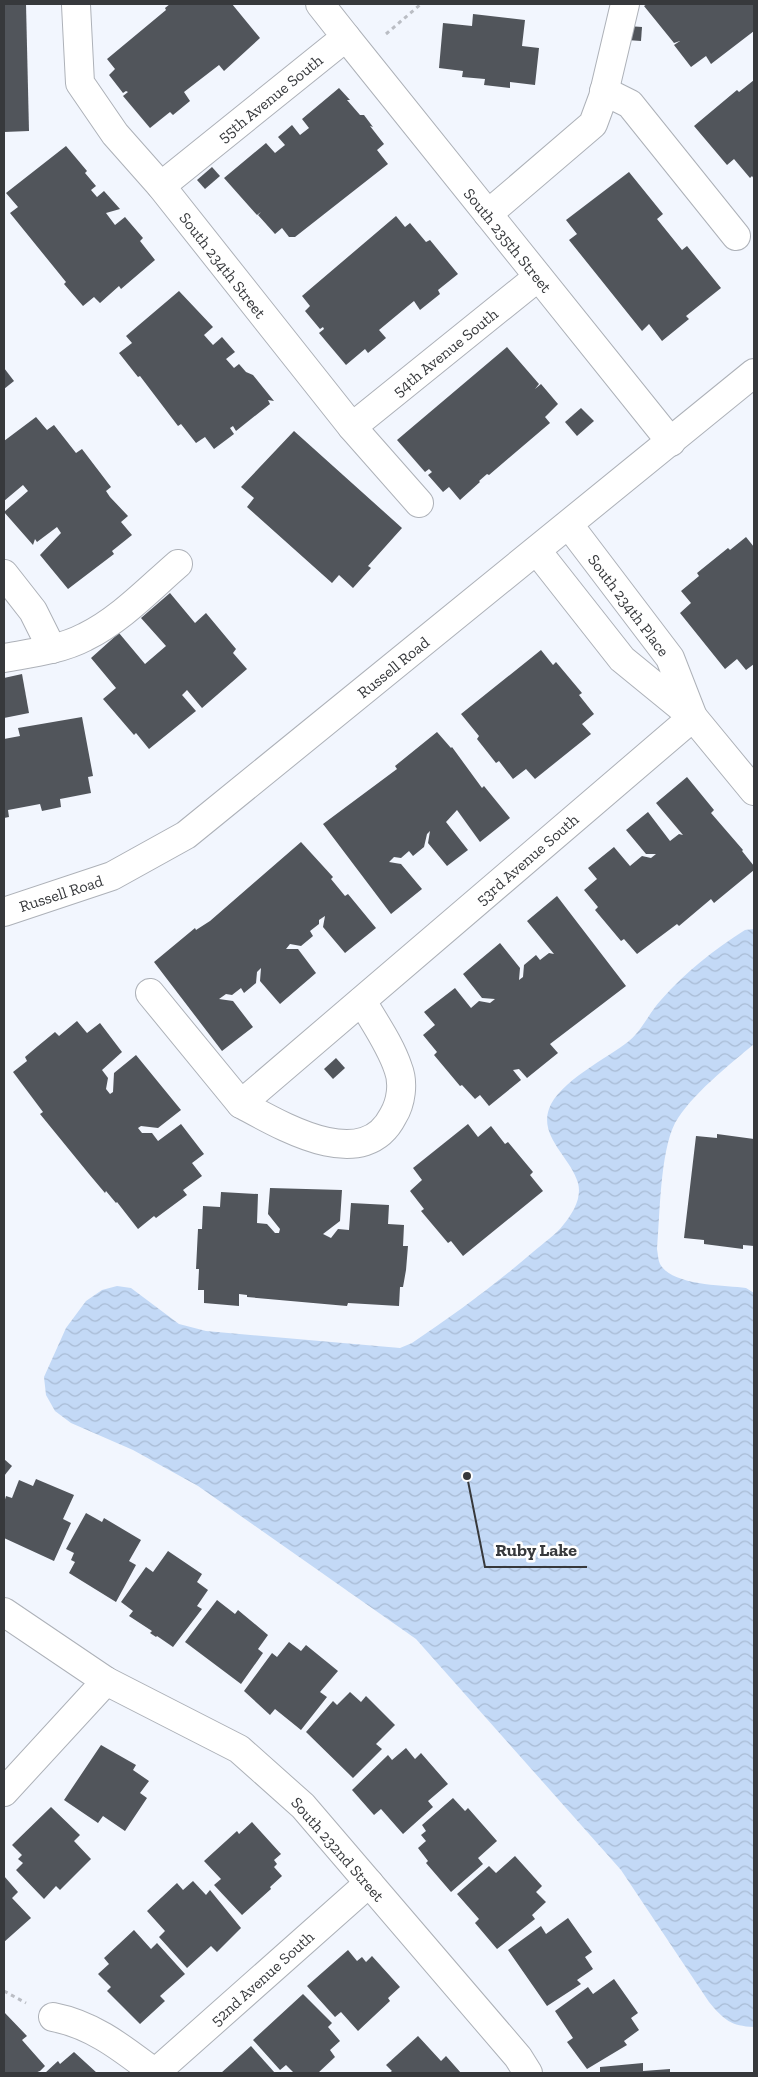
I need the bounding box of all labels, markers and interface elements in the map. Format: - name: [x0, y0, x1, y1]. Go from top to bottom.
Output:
- street label: 55th Avenue South: [214, 50, 327, 146]
- street label: South 235th Street: [460, 184, 556, 296]
- street label: South 234th Street: [175, 209, 270, 322]
- street label: 54th Avenue South: [389, 304, 502, 401]
- street label: South 234th Place: [584, 550, 673, 660]
- street label: Russell Road: [354, 633, 433, 702]
- street label: 53rd Avenue South: [472, 810, 582, 909]
- street label: Russell Road: [17, 871, 106, 916]
- callout: Ruby Lake: [485, 1534, 587, 1567]
- text: Ruby Lake: [495, 1539, 577, 1561]
- street label: South 232nd Street: [287, 1793, 388, 1905]
- street label: 52nd Avenue South: [207, 1927, 318, 2030]

